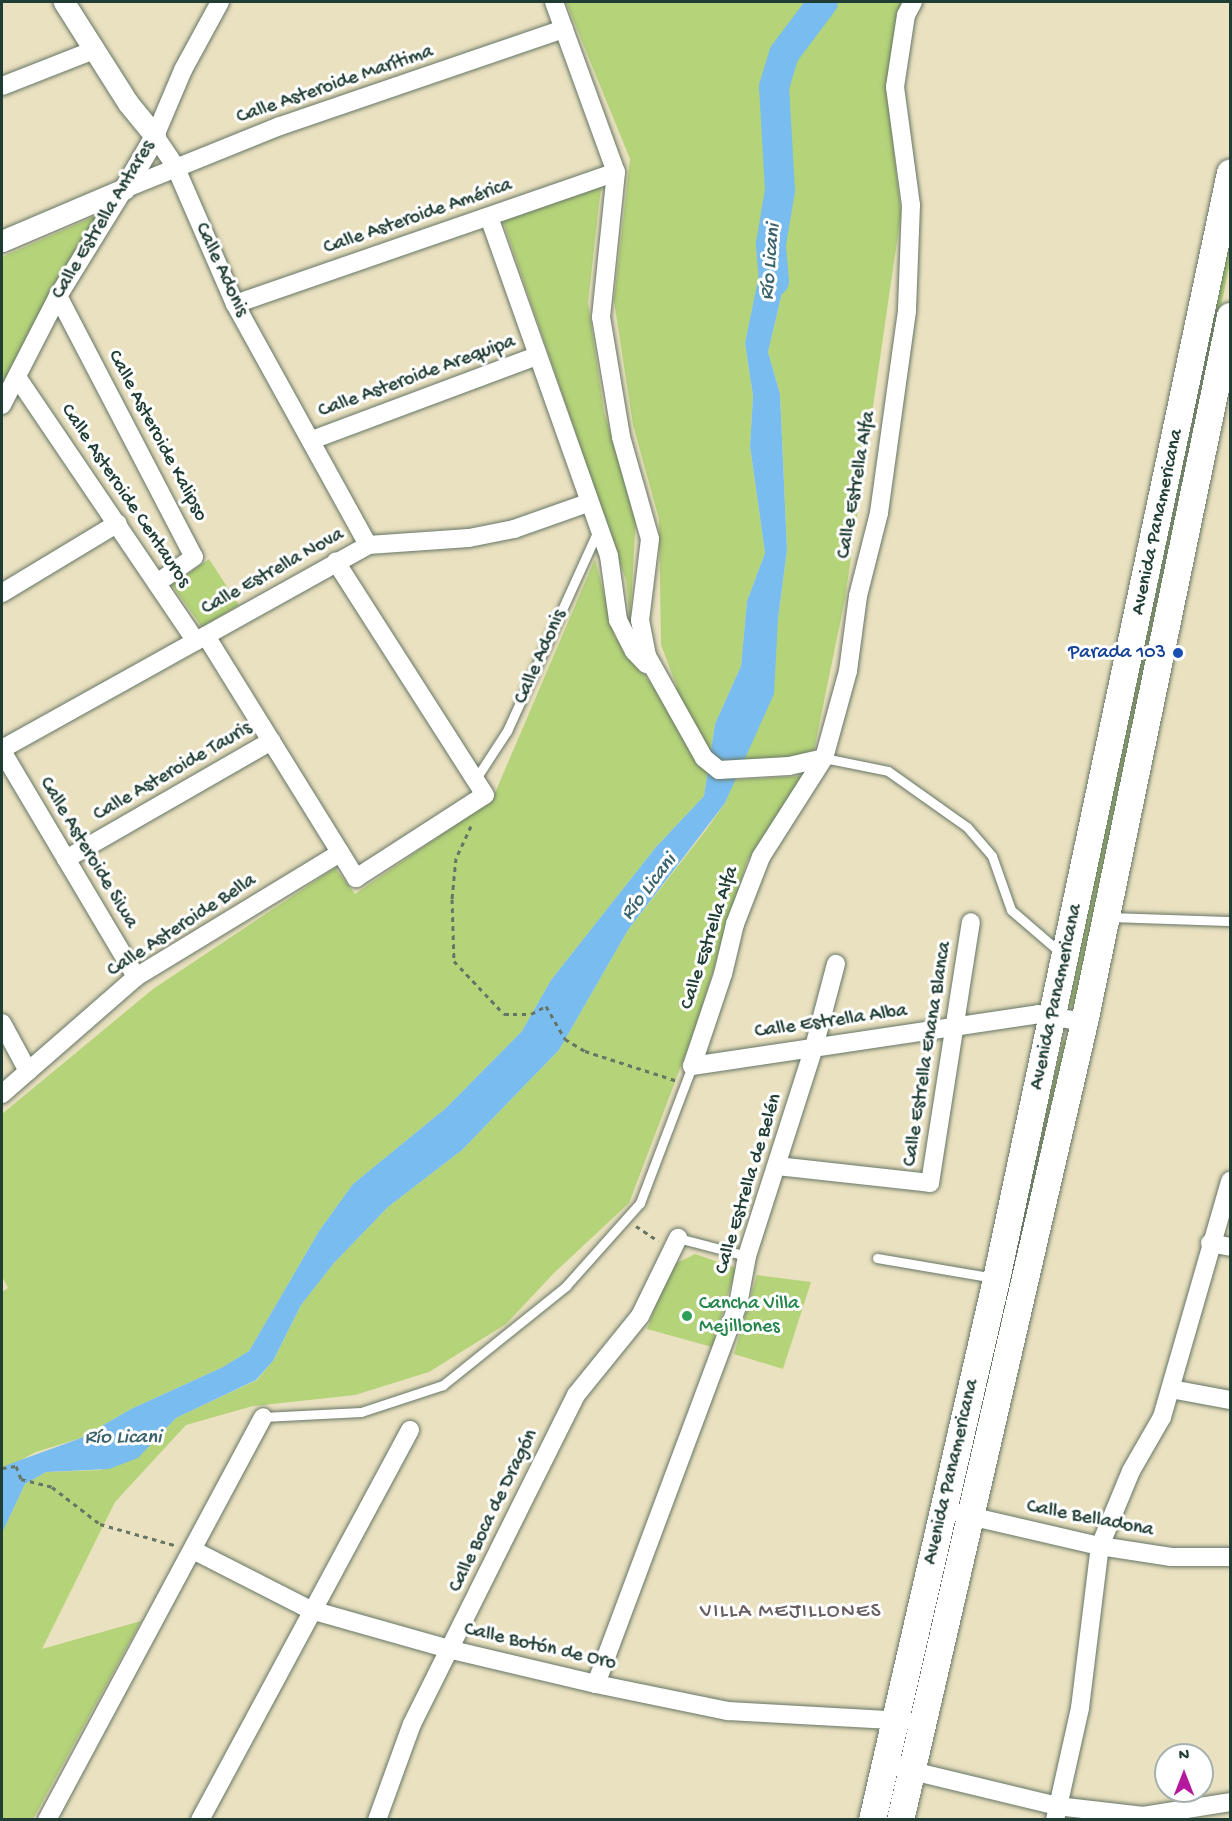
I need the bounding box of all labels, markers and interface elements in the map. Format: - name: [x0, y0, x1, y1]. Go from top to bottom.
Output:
- street label: Calle Asteroide Marítima: [234, 40, 436, 130]
- street label: Calle Estrella Antares: [47, 136, 161, 304]
- street label: Calle Asteroide América: [321, 173, 515, 261]
- street label: Calle Adonis: [189, 219, 253, 321]
- water label: Río Licani: [756, 223, 788, 301]
- street label: Calle Asteroide Arequipa: [315, 330, 519, 424]
- street label: Calle Asteroide Kalipso: [102, 346, 212, 526]
- street label: Calle Asteroide Centauros: [55, 400, 195, 592]
- street label: Calle Estrella Alfa: [832, 409, 882, 561]
- street label: Avenida Panamericana: [1127, 427, 1189, 617]
- street label: Calle Estrella Nova: [198, 523, 348, 621]
- street label: Calle Adonis: [510, 606, 572, 708]
- place label: Parada 103: [1068, 641, 1166, 665]
- marker: Parada 103: [1171, 646, 1185, 660]
- street label: Calle Asteroide Tauris: [89, 717, 257, 827]
- street label: Calle Asteroide Siwa: [33, 773, 143, 933]
- water label: Río Licani: [616, 850, 684, 926]
- street label: Calle Estrella Alfa: [676, 863, 744, 1013]
- street label: Calle Asteroide Bella: [103, 869, 261, 983]
- street label: Avenida Panamericana: [1026, 902, 1088, 1092]
- street label: Calle Estrella Enana Blanca: [898, 940, 958, 1168]
- street label: Calle Estrella Alba: [753, 999, 909, 1045]
- street label: Calle Estrella de Belén: [710, 1091, 788, 1277]
- place label: Cancha Villa Mejillones: [699, 1292, 799, 1339]
- marker: Cancha Villa Mejillones: [680, 1309, 694, 1323]
- street label: Avenida Panamericana: [919, 1377, 985, 1567]
- water label: Río Licani: [85, 1426, 161, 1452]
- street label: Calle Boca de Dragón: [444, 1426, 544, 1596]
- street label: Calle Belladona: [1024, 1495, 1156, 1543]
- district label: VILLA MEJILLONES: [700, 1600, 882, 1626]
- street label: Calle Botón de Oro: [462, 1618, 618, 1676]
- north arrow: [1154, 1743, 1214, 1803]
- text: N: [1179, 1747, 1189, 1766]

